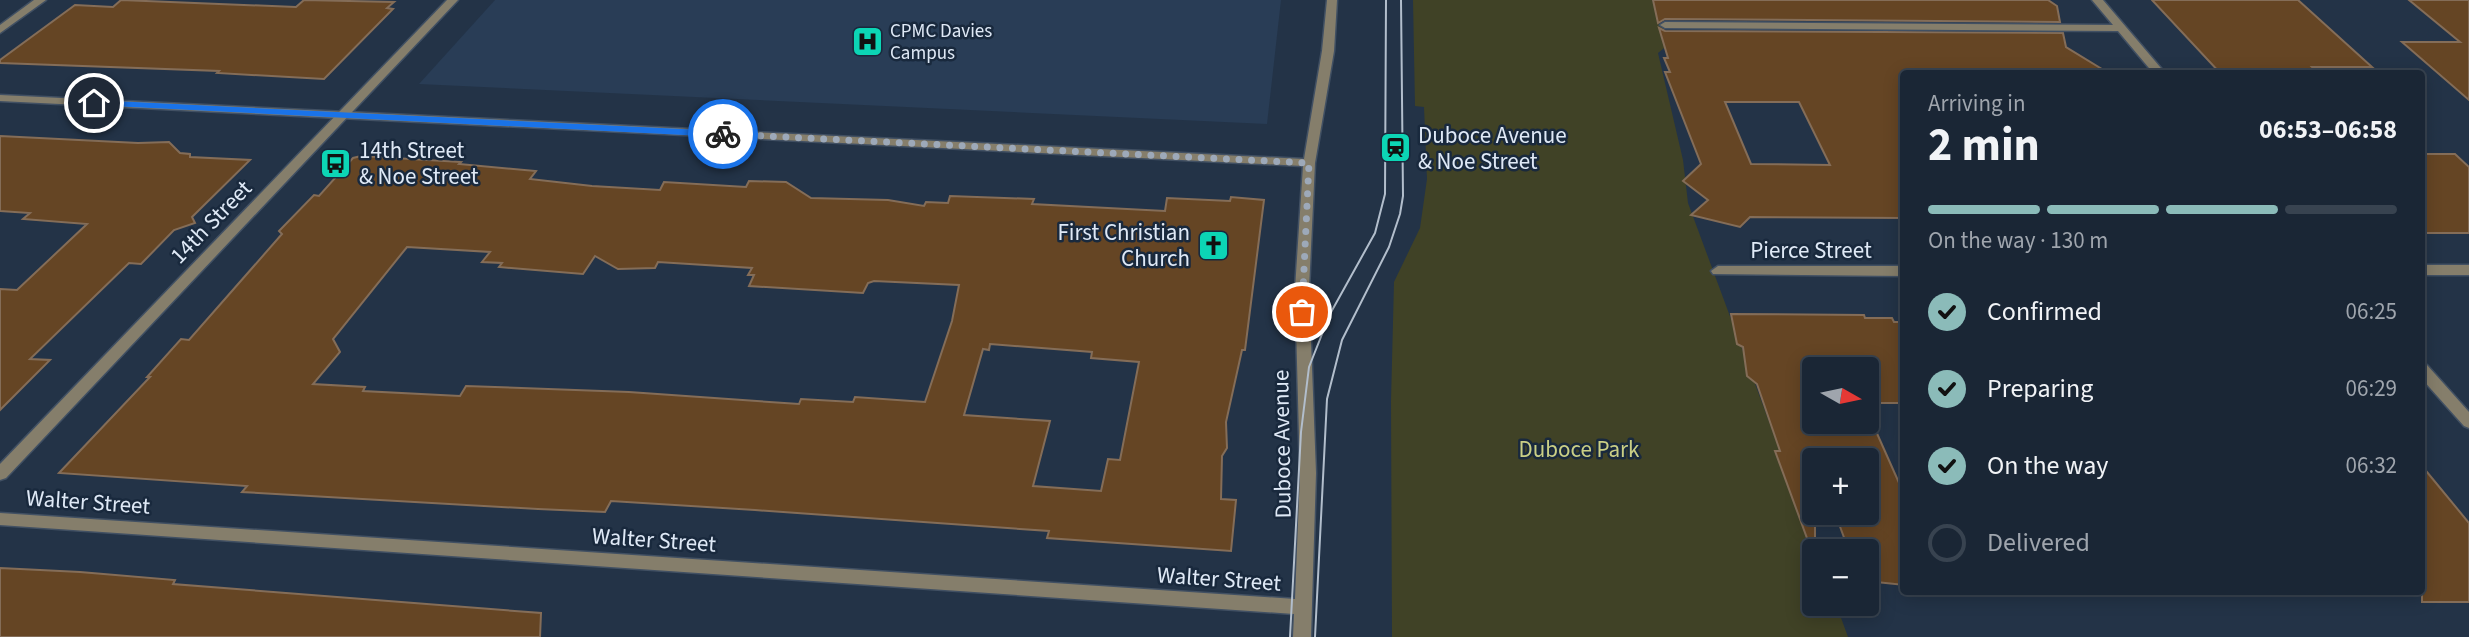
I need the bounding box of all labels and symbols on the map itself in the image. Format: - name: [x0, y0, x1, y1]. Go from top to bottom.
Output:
- place label: CPMC Davies Campus: [890, 18, 992, 67]
- hospital icon: CPMC Davies Campus: [850, 25, 884, 59]
- pin: [64, 73, 124, 133]
- courier: [688, 99, 758, 169]
- place label: Duboce Avenue & Noe Street: [1418, 119, 1567, 178]
- station icon: Duboce Avenue & Noe Street: [1378, 131, 1412, 165]
- place label: 14th Street & Noe Street: [359, 134, 479, 193]
- bus stop icon: 14th Street & Noe Street: [319, 146, 353, 180]
- street label: 14th Street: [163, 172, 260, 271]
- place label: First Christian Church: [1057, 216, 1190, 275]
- church icon: First Christian Church: [1196, 228, 1230, 262]
- street label: Pierce Street: [1750, 234, 1872, 267]
- pin: [1272, 282, 1332, 342]
- north arrow: [1802, 357, 1880, 434]
- street label: Duboce Avenue: [1264, 369, 1300, 519]
- park label: Duboce Park: [1519, 433, 1640, 466]
- street label: Walter Street: [25, 481, 151, 523]
- street label: Walter Street: [591, 519, 717, 561]
- street label: Walter Street: [1156, 558, 1282, 600]

